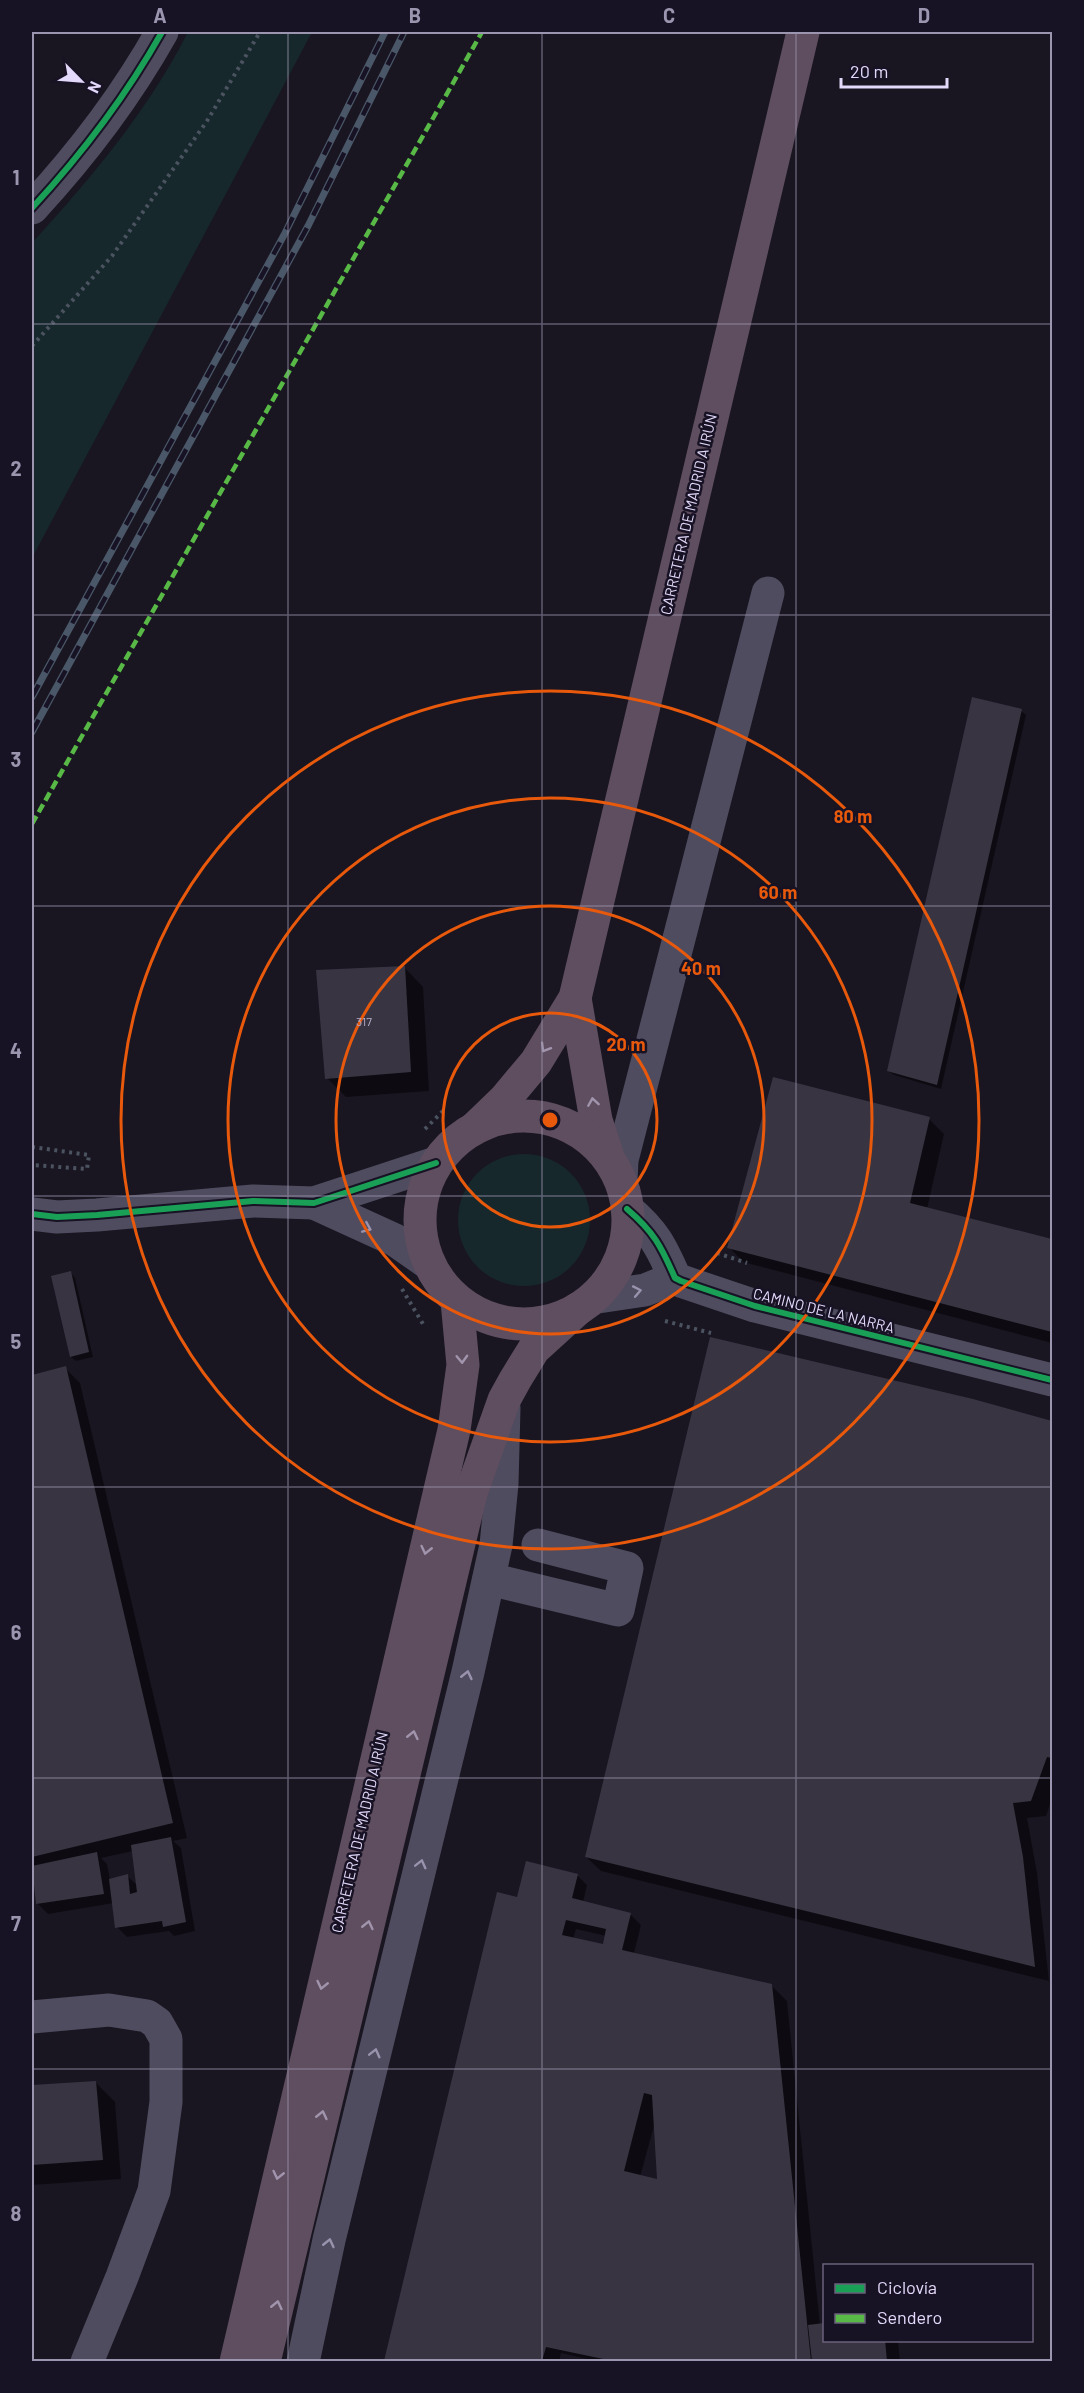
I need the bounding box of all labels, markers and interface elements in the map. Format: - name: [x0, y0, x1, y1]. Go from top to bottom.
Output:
- text: A: [153, 3, 167, 27]
- text: B: [409, 3, 421, 27]
- text: C: [663, 3, 675, 27]
- text: D: [918, 3, 930, 27]
- north arrow: [51, 51, 111, 111]
- scale bar: [841, 51, 948, 89]
- text: 20 m: [850, 60, 888, 82]
- text: N: [84, 79, 106, 96]
- text: 1: [12, 165, 20, 189]
- street label: CARRETERA DE MADRID A IRÚN: [656, 412, 720, 616]
- text: 2: [10, 456, 22, 480]
- text: 3: [11, 747, 21, 771]
- text: 80 m: [834, 805, 872, 827]
- text: 60 m: [759, 881, 797, 903]
- text: 40 m: [681, 957, 721, 979]
- house number: 317: [356, 1014, 372, 1028]
- text: 20 m: [607, 1033, 645, 1055]
- text: 4: [10, 1038, 22, 1062]
- one-way arrow: [540, 1042, 552, 1052]
- one-way arrow: [587, 1097, 599, 1106]
- centre of rings: [540, 1110, 560, 1130]
- one-way arrow: [361, 1221, 372, 1233]
- street label: CAMINO DE LA NARRA: [751, 1284, 897, 1336]
- one-way arrow: [632, 1285, 642, 1298]
- text: 5: [11, 1329, 22, 1353]
- one-way arrow: [455, 1355, 468, 1364]
- one-way arrow: [420, 1545, 433, 1555]
- text: 6: [11, 1620, 22, 1644]
- one-way arrow: [460, 1670, 473, 1680]
- street label: CARRETERA DE MADRID A IRÚN: [327, 1730, 391, 1934]
- one-way arrow: [405, 1731, 418, 1741]
- one-way arrow: [414, 1859, 427, 1869]
- text: 7: [11, 1911, 21, 1935]
- one-way arrow: [360, 1920, 373, 1930]
- one-way arrow: [317, 1980, 330, 1990]
- one-way arrow: [367, 2049, 380, 2059]
- one-way arrow: [315, 2110, 328, 2120]
- one-way arrow: [273, 2170, 286, 2180]
- text: 8: [11, 2201, 22, 2225]
- one-way arrow: [321, 2238, 334, 2248]
- legend: [823, 2264, 1033, 2342]
- text: Ciclovía: [877, 2276, 937, 2298]
- one-way arrow: [270, 2300, 283, 2310]
- text: Sendero: [877, 2306, 942, 2328]

